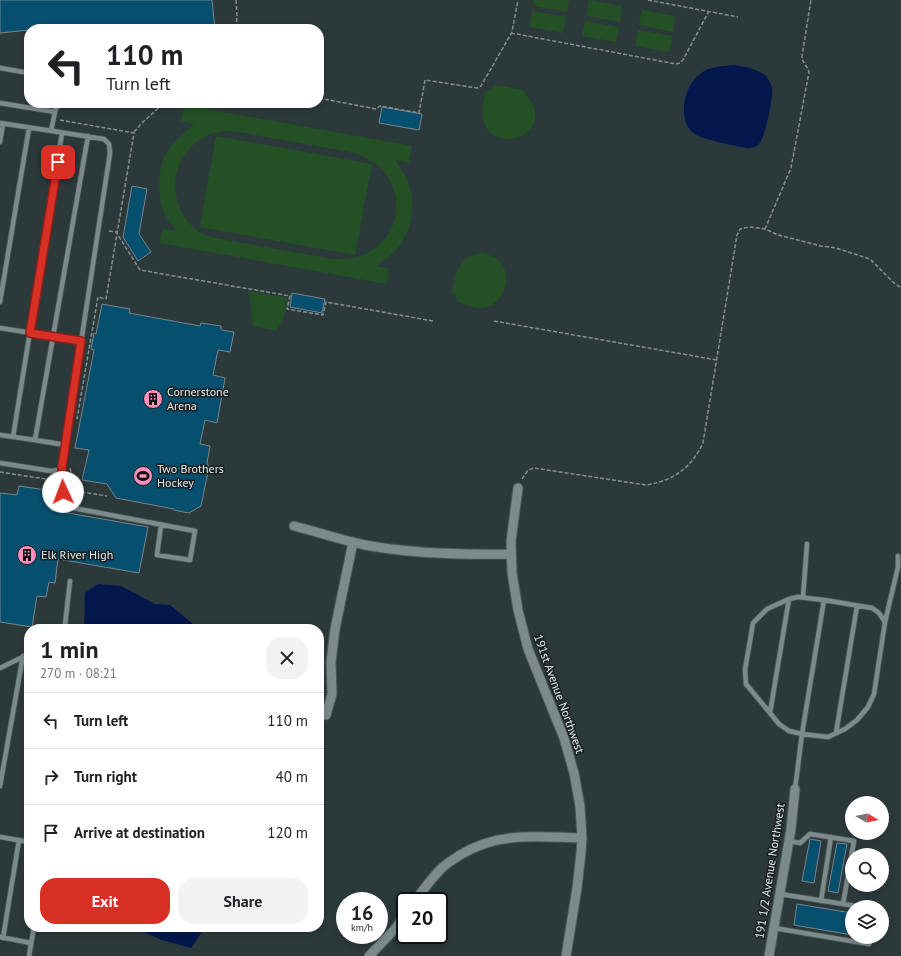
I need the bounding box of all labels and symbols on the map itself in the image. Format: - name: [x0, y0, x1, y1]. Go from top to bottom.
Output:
- pin: [41, 145, 75, 179]
- place label: Cornerstone Arena: [167, 384, 229, 413]
- building icon: Cornerstone Arena: [142, 388, 164, 410]
- place label: Two Brothers Hockey: [157, 461, 224, 490]
- sports icon: Two Brothers Hockey: [132, 465, 154, 487]
- position arrow: [42, 471, 84, 513]
- building icon: Elk River High: [16, 544, 38, 566]
- place label: Elk River High: [41, 547, 113, 562]
- street label: 191st Avenue Northwest: [531, 632, 588, 755]
- north arrow: [845, 796, 889, 840]
- street label: 191 1/2 Avenue Northwest: [751, 802, 788, 940]
- speed limit sign: 20: [396, 892, 448, 944]

